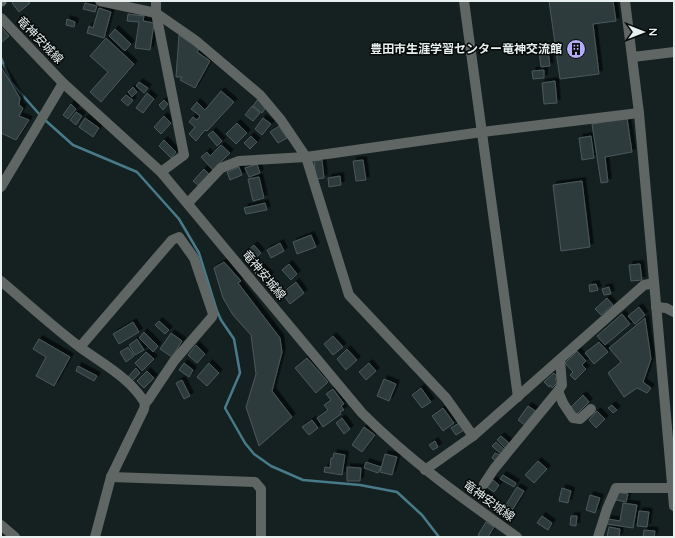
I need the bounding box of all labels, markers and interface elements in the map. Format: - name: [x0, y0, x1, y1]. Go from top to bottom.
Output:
- north arrow: [623, 12, 663, 52]
- street label: 竜神安城線: [14, 13, 67, 66]
- text: N: [646, 28, 660, 36]
- building icon: 豊田市生涯学習センター竜神交流館: [565, 38, 587, 60]
- place label: 豊田市生涯学習センター竜神交流館: [370, 41, 562, 56]
- street label: 竜神安城線: [239, 247, 289, 302]
- street label: 竜神安城線: [461, 477, 518, 524]

